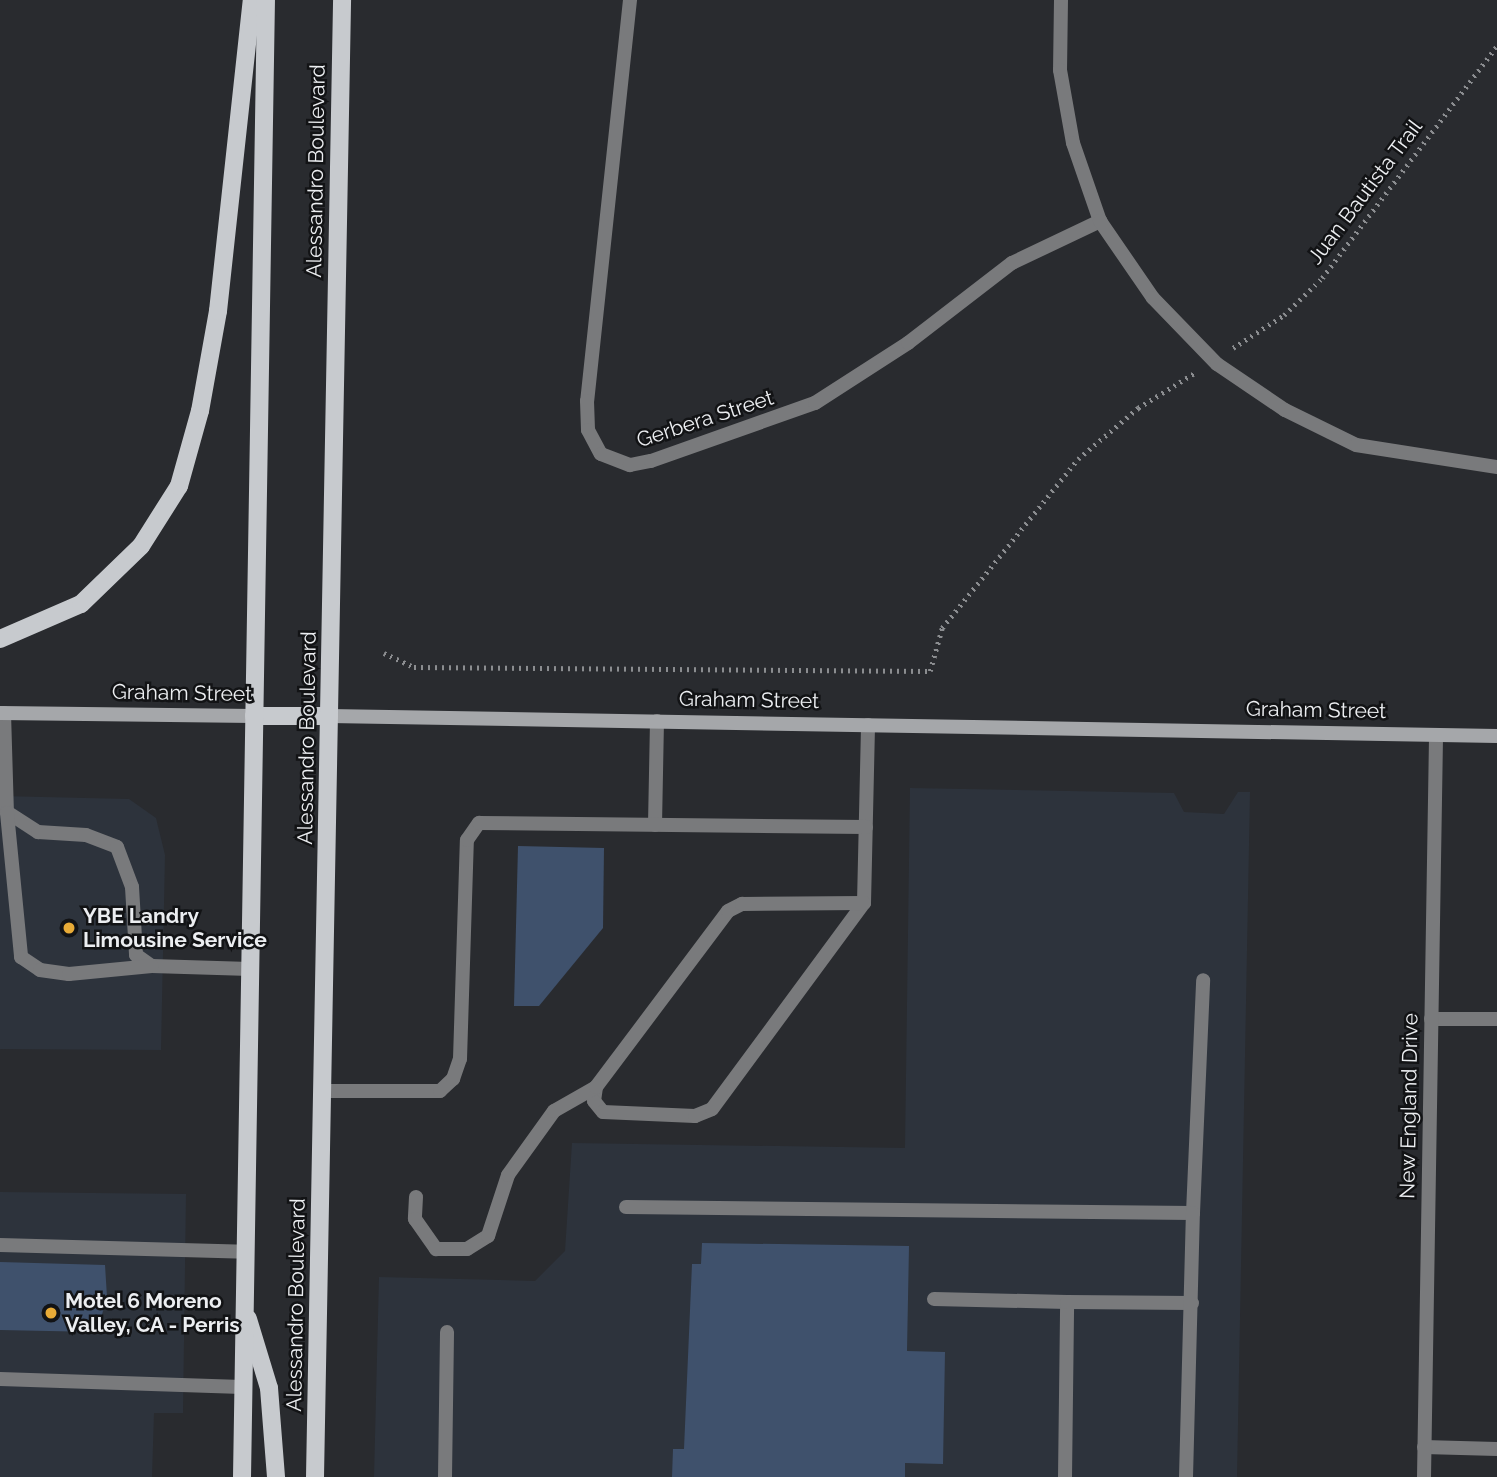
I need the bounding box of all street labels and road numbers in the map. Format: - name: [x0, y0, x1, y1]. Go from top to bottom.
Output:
- street label: Alessandro Boulevard: [302, 64, 330, 278]
- street label: Juan Bautista Trail: [1302, 115, 1428, 269]
- street label: Gerbera Street: [633, 385, 777, 453]
- street label: Alessandro Boulevard: [293, 631, 321, 845]
- street label: Graham Street: [112, 679, 252, 707]
- street label: Graham Street: [679, 686, 819, 714]
- street label: Graham Street: [1246, 696, 1386, 724]
- street label: New England Drive: [1395, 1013, 1423, 1199]
- street label: Alessandro Boulevard: [282, 1198, 310, 1412]

